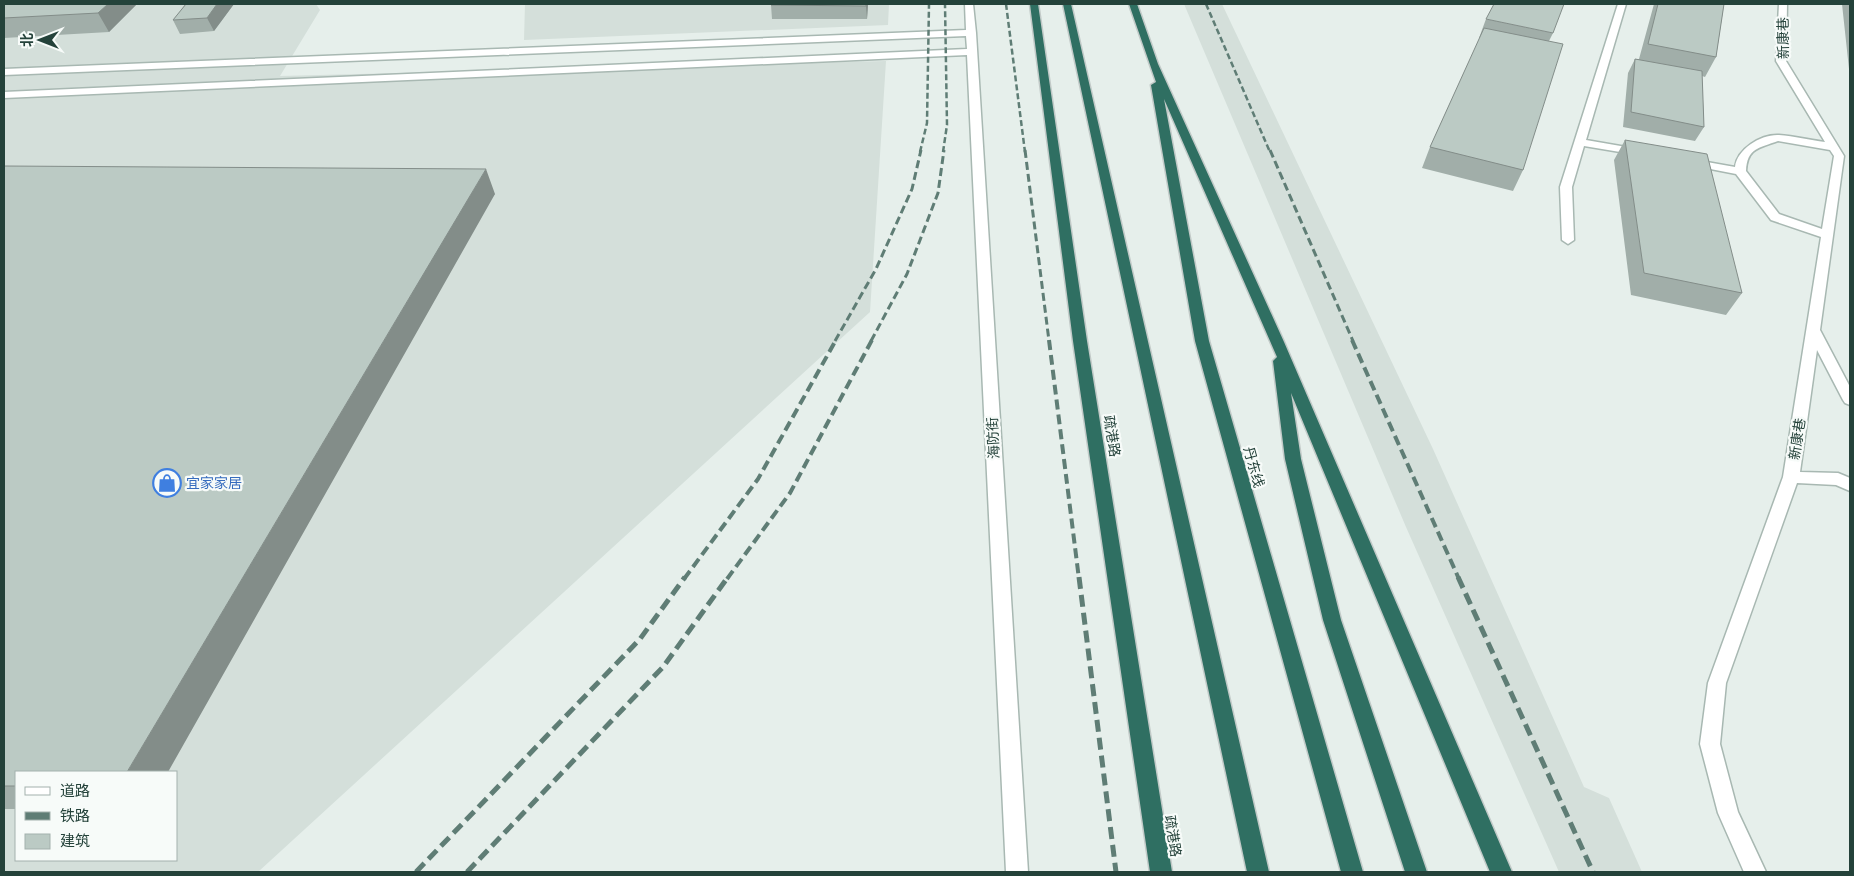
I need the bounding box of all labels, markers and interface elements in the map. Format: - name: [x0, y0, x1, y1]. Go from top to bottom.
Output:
- north arrow: [15, 15, 65, 65]
- street label: 新康巷: [1774, 17, 1792, 59]
- text: 北: [18, 33, 36, 47]
- street label: 疏港路: [1100, 414, 1124, 458]
- street label: 海防街: [983, 417, 1003, 459]
- street label: 新康巷: [1785, 417, 1809, 461]
- street label: 丹东线: [1240, 444, 1268, 490]
- shop icon: 宜家家居: [152, 468, 182, 498]
- place label: 宜家家居: [186, 474, 242, 492]
- legend: [15, 771, 178, 861]
- text: 道路: [60, 781, 90, 800]
- text: 铁路: [60, 806, 90, 825]
- street label: 疏港路: [1161, 814, 1185, 858]
- text: 建筑: [60, 831, 90, 850]

